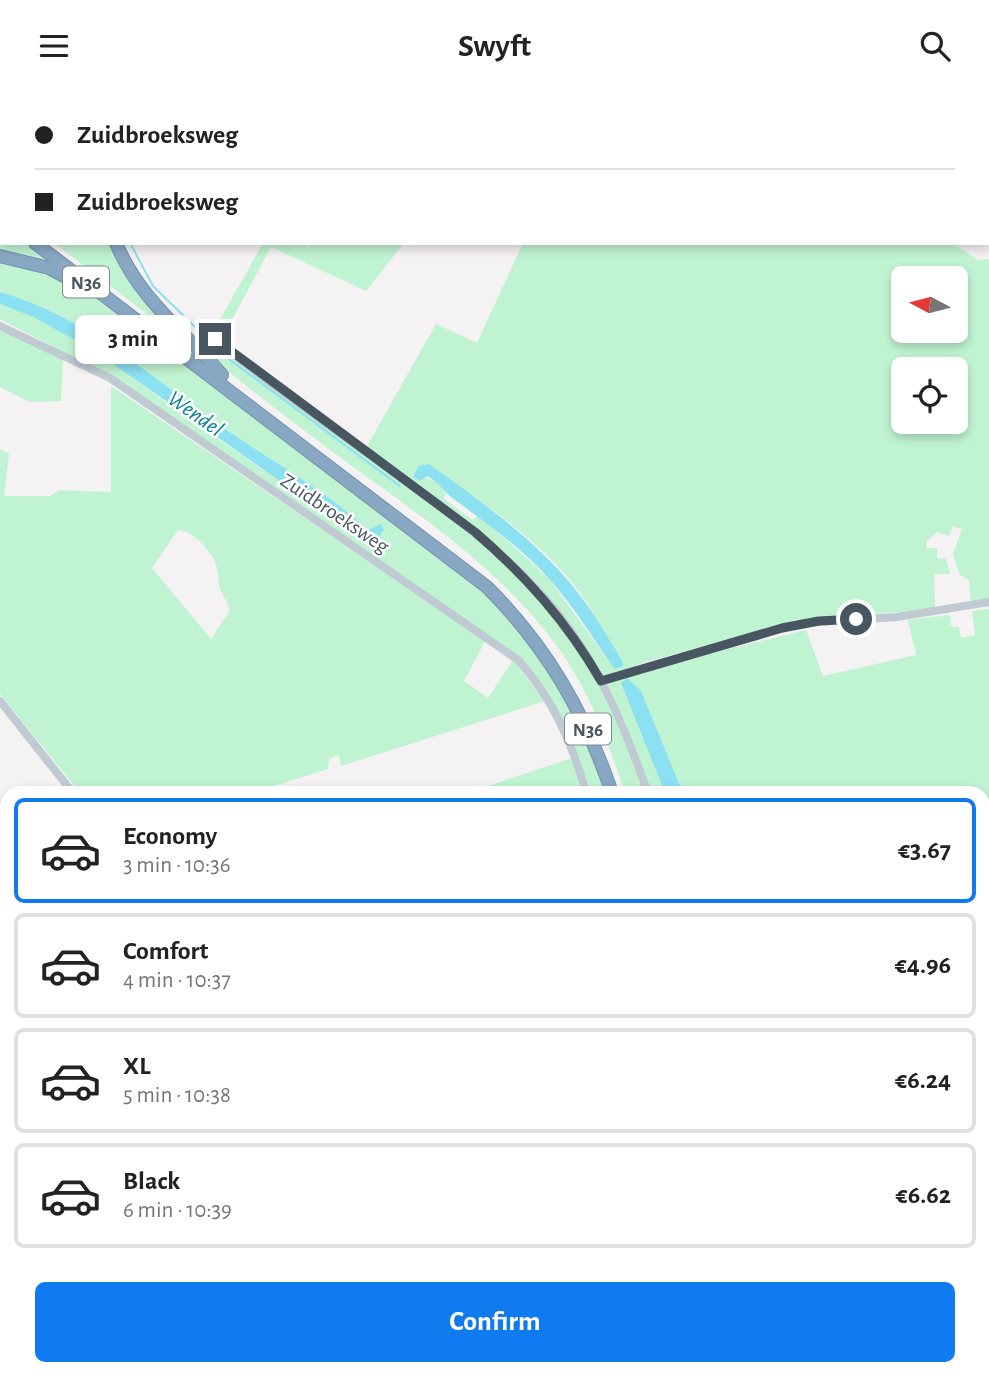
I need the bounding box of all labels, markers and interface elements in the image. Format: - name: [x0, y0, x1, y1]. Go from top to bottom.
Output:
- icon: menu: [35, 27, 73, 65]
- icon: search: [916, 27, 954, 65]
- text: Swyft: [458, 30, 531, 62]
- text: Zuidbroeksweg: [77, 122, 238, 148]
- text: Zuidbroeksweg: [77, 189, 238, 215]
- north arrow: [891, 266, 968, 343]
- map controls: [891, 266, 968, 434]
- road number: N36: [63, 267, 109, 297]
- callout: 3 min: [75, 315, 190, 363]
- route end: [199, 323, 231, 355]
- text: 3 min: [108, 328, 158, 351]
- button: locate: [891, 357, 968, 434]
- water label: Wendel: [163, 387, 227, 442]
- street label: Zuidbroeksweg: [277, 470, 393, 558]
- route start: [840, 603, 872, 635]
- road number: N36: [565, 713, 611, 744]
- icon: car: [39, 819, 102, 882]
- text: Economy: [123, 823, 217, 849]
- text: €3.67: [898, 837, 951, 863]
- text: 3 min · 10:36: [123, 854, 231, 877]
- icon: car: [39, 934, 102, 997]
- text: Comfort: [123, 938, 208, 964]
- text: €4.96: [895, 952, 951, 978]
- text: 4 min · 10:37: [123, 969, 231, 992]
- icon: car: [39, 1049, 102, 1112]
- text: XL: [123, 1053, 150, 1079]
- text: €6.24: [895, 1067, 951, 1093]
- text: 5 min · 10:38: [123, 1084, 231, 1107]
- icon: car: [39, 1164, 102, 1227]
- text: Black: [123, 1168, 180, 1194]
- text: €6.62: [896, 1182, 951, 1208]
- text: 6 min · 10:39: [123, 1199, 232, 1222]
- button: Confirm: [35, 1282, 955, 1362]

